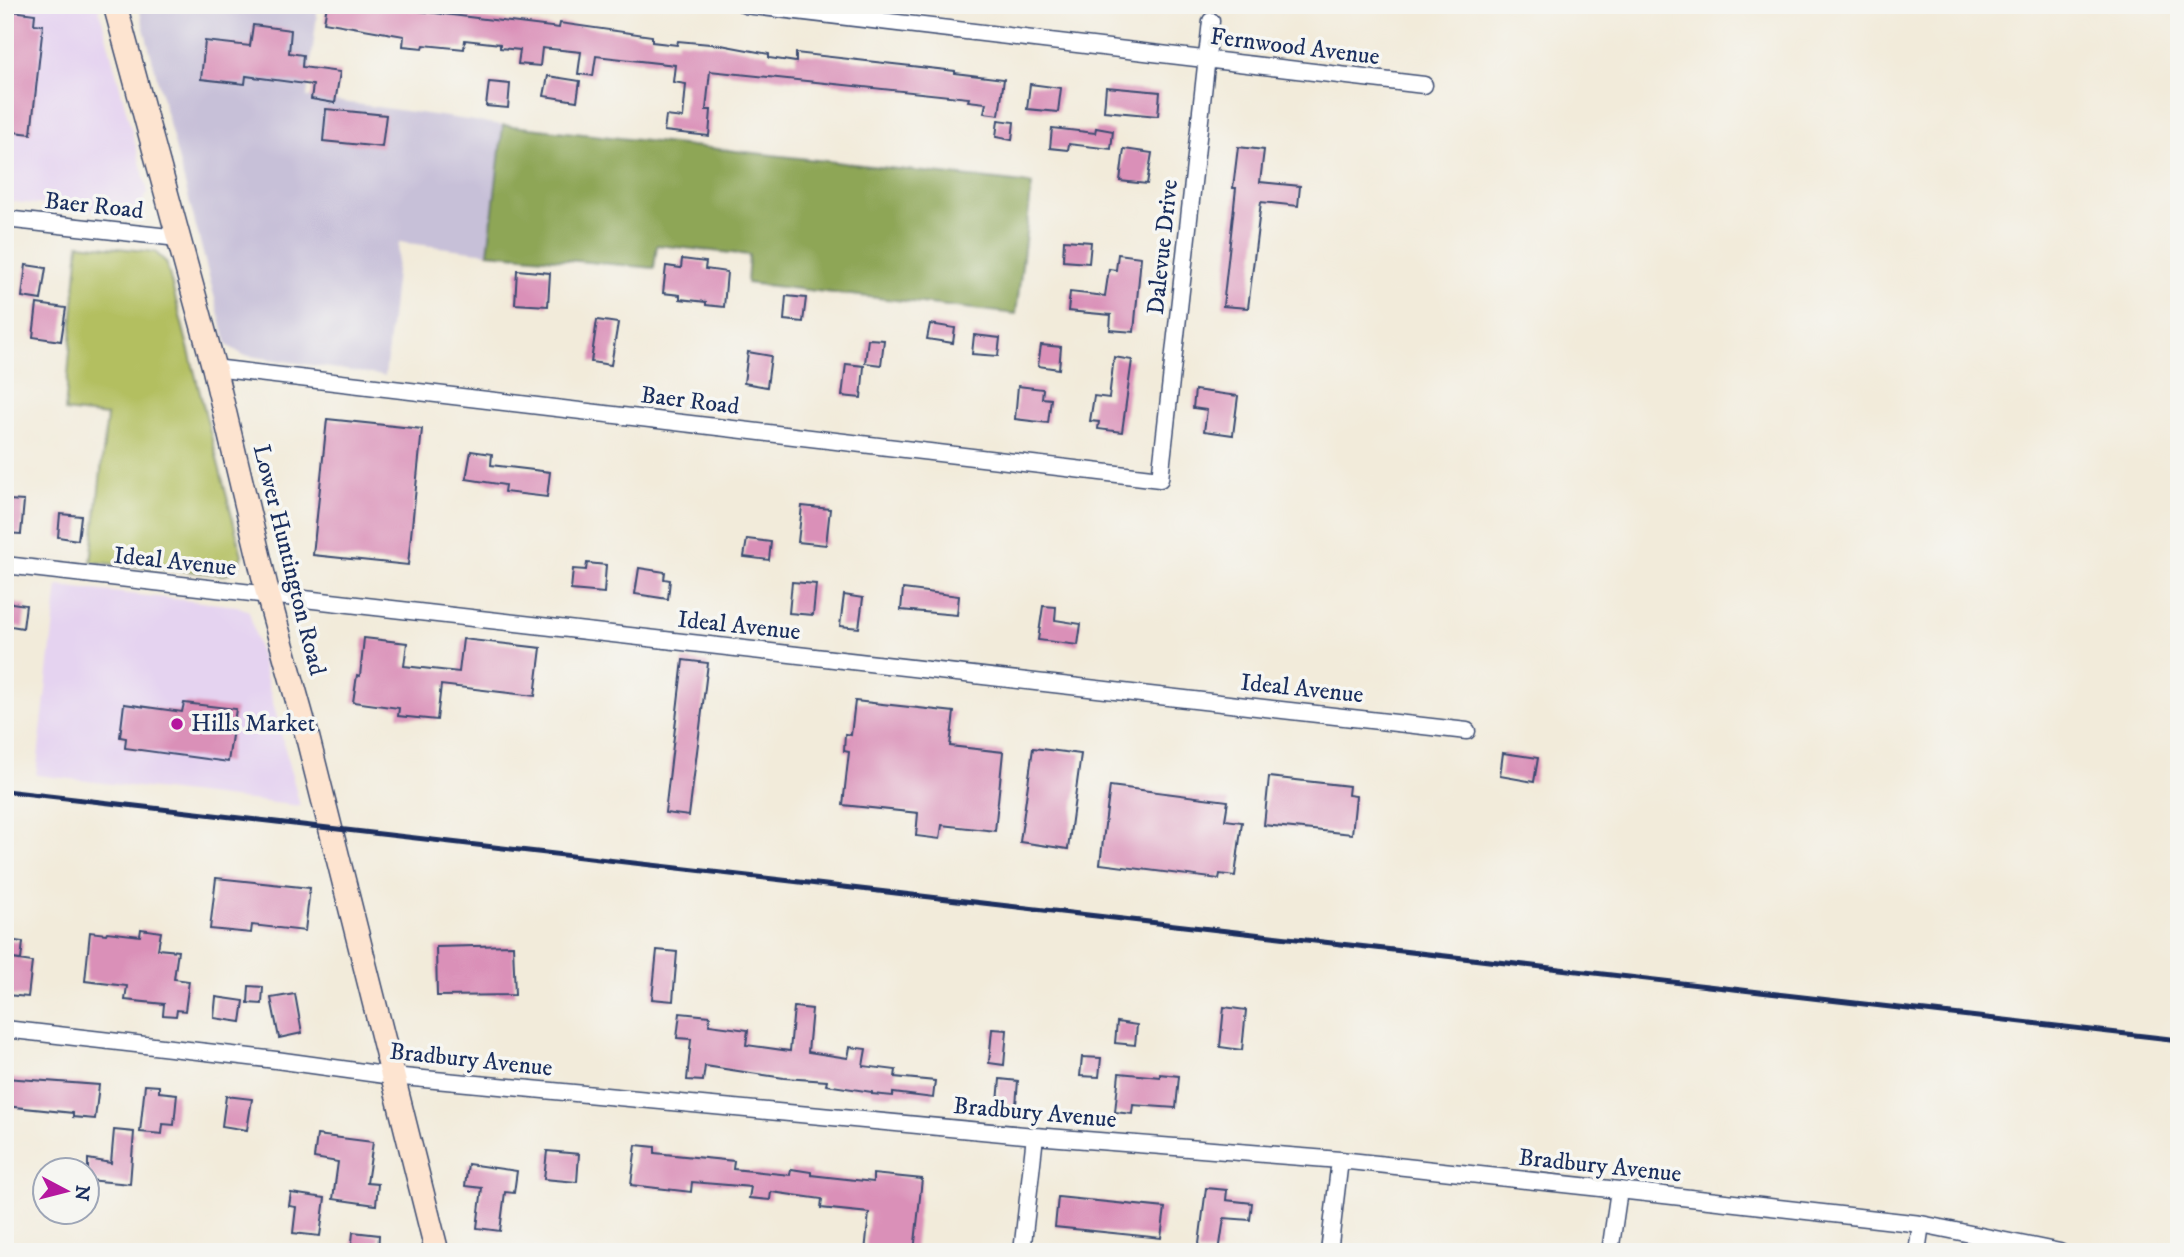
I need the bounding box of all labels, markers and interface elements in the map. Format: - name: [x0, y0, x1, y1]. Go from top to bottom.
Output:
- street label: Fernwood Avenue: [1209, 22, 1381, 72]
- street label: Dalevue Drive: [1141, 178, 1185, 316]
- street label: Baer Road: [43, 186, 145, 226]
- street label: Baer Road: [639, 380, 741, 422]
- street label: Lower Huntington Road: [246, 441, 332, 679]
- street label: Ideal Avenue: [112, 541, 238, 583]
- street label: Ideal Avenue: [676, 605, 802, 647]
- street label: Ideal Avenue: [1239, 668, 1365, 710]
- place label: Hills Market: [191, 709, 315, 739]
- marker: Hills Market: [169, 716, 185, 732]
- street label: Bradbury Avenue: [388, 1037, 554, 1083]
- street label: Bradbury Avenue: [952, 1091, 1118, 1135]
- street label: Bradbury Avenue: [1517, 1143, 1683, 1189]
- north arrow: [32, 1156, 102, 1226]
- text: N: [69, 1184, 94, 1202]

